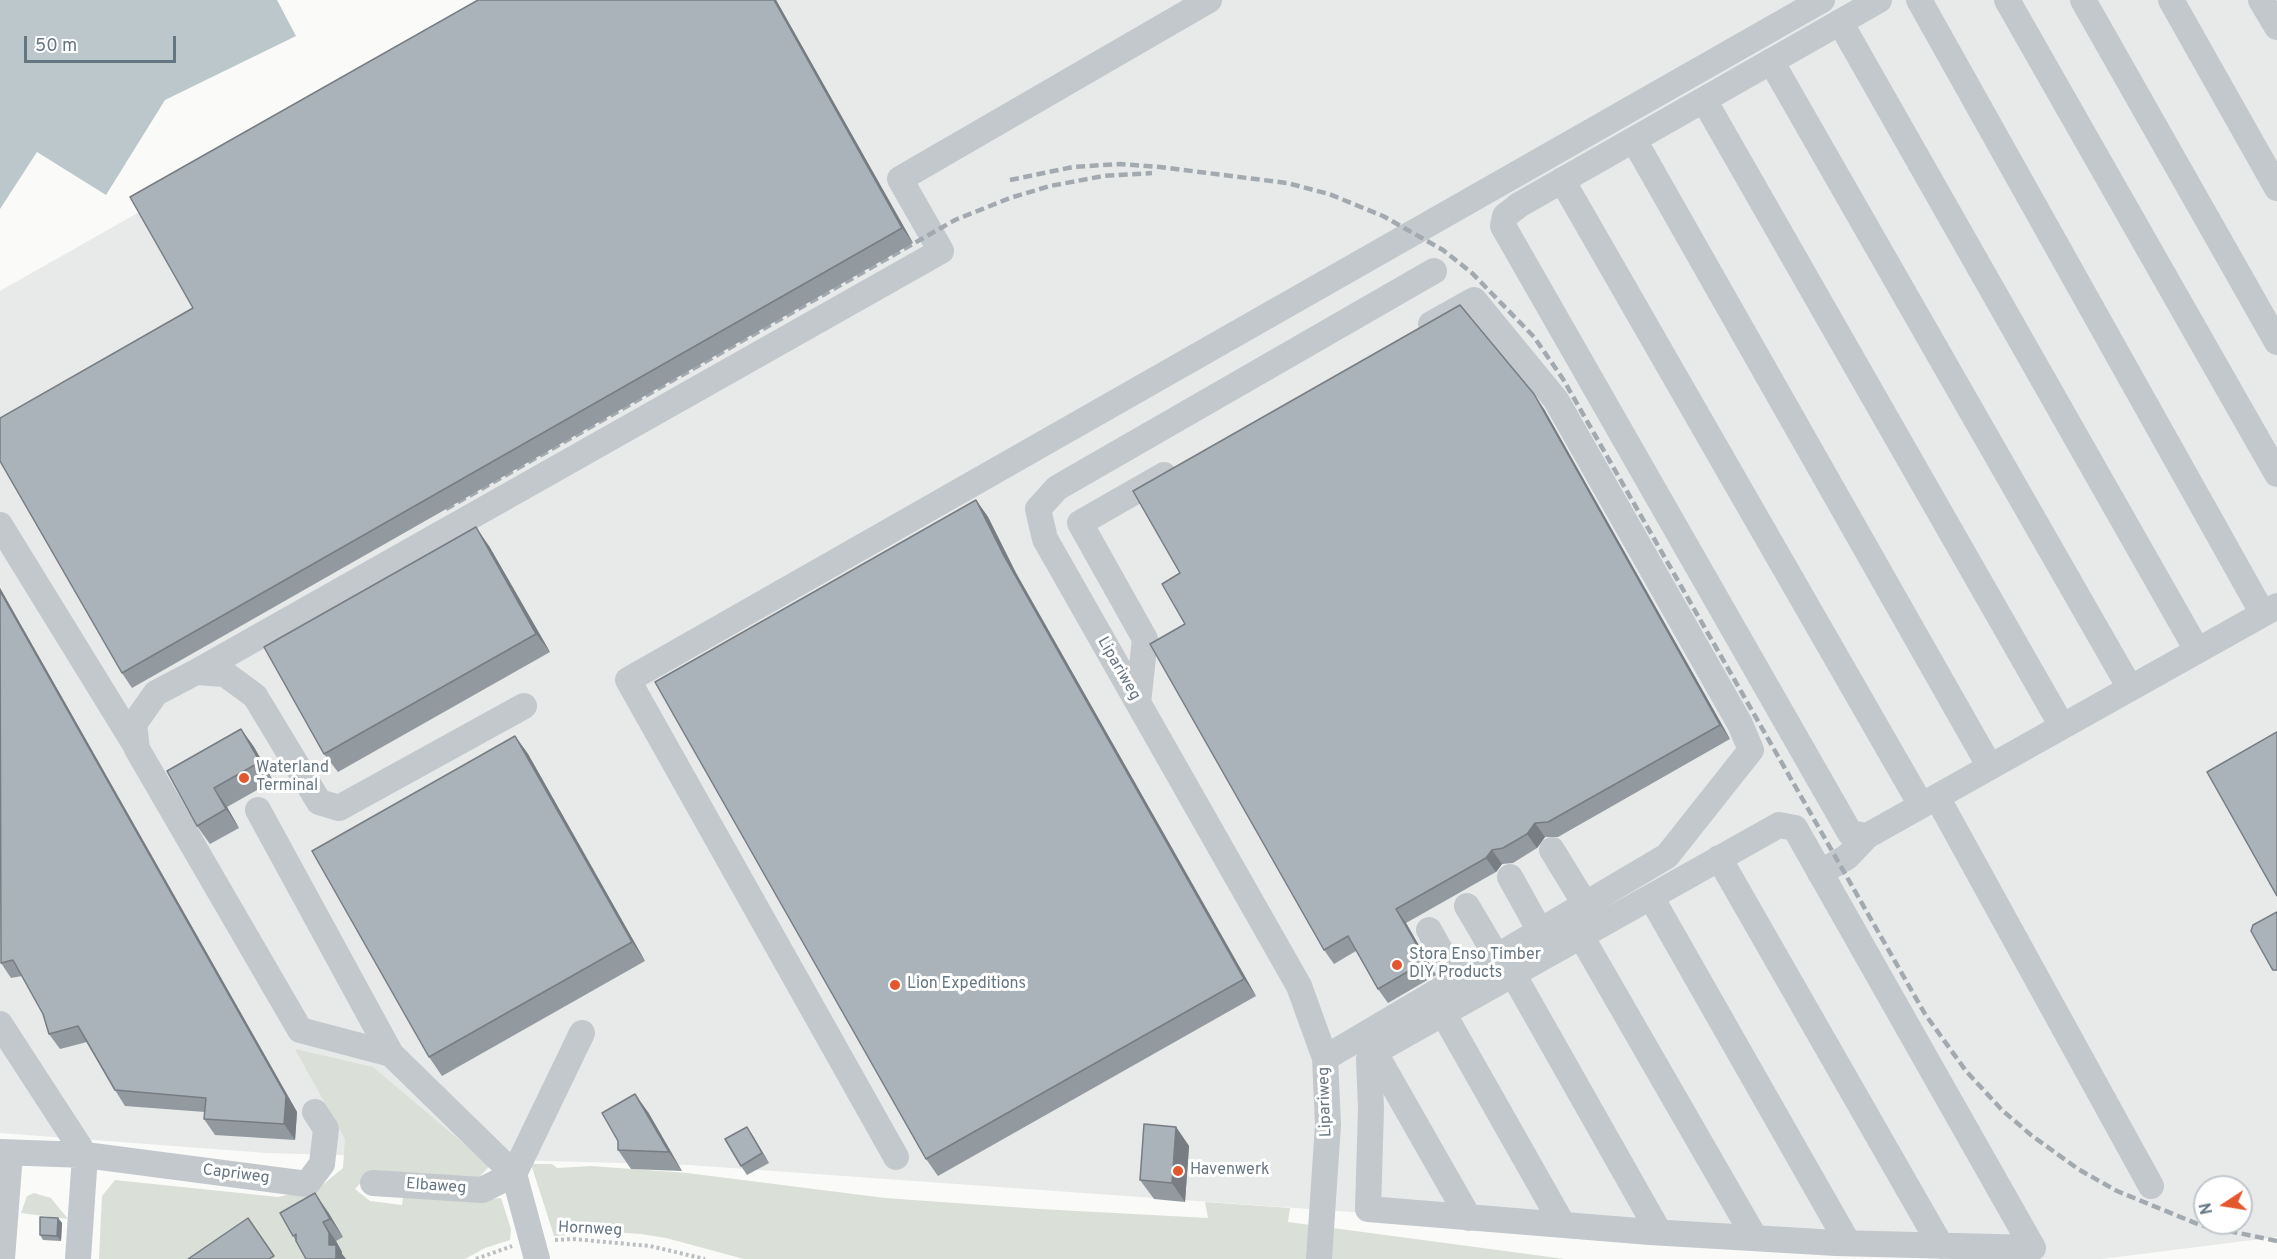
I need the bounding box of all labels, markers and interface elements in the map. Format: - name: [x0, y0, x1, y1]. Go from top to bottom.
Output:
- scale bar: [27, 24, 178, 62]
- text: 50 m: [35, 35, 77, 58]
- street label: Lipariweg: [1092, 634, 1144, 704]
- place label: Waterland Terminal: [256, 759, 329, 797]
- marker: Waterland Terminal: [237, 771, 251, 785]
- place label: Stora Enso Timber DIY Products: [1409, 946, 1541, 984]
- marker: Stora Enso Timber DIY Products: [1390, 958, 1404, 972]
- place label: Lion Expeditions: [907, 975, 1026, 995]
- marker: Lion Expeditions: [888, 978, 902, 992]
- street label: Lipariweg: [1315, 1067, 1337, 1137]
- street label: Capriweg: [201, 1161, 271, 1189]
- place label: Havenwerk: [1190, 1161, 1270, 1181]
- marker: Havenwerk: [1171, 1164, 1185, 1178]
- street label: Elbaweg: [405, 1175, 467, 1199]
- north arrow: [2193, 1175, 2253, 1235]
- text: N: [2196, 1201, 2218, 1216]
- street label: Hornweg: [557, 1219, 623, 1241]

